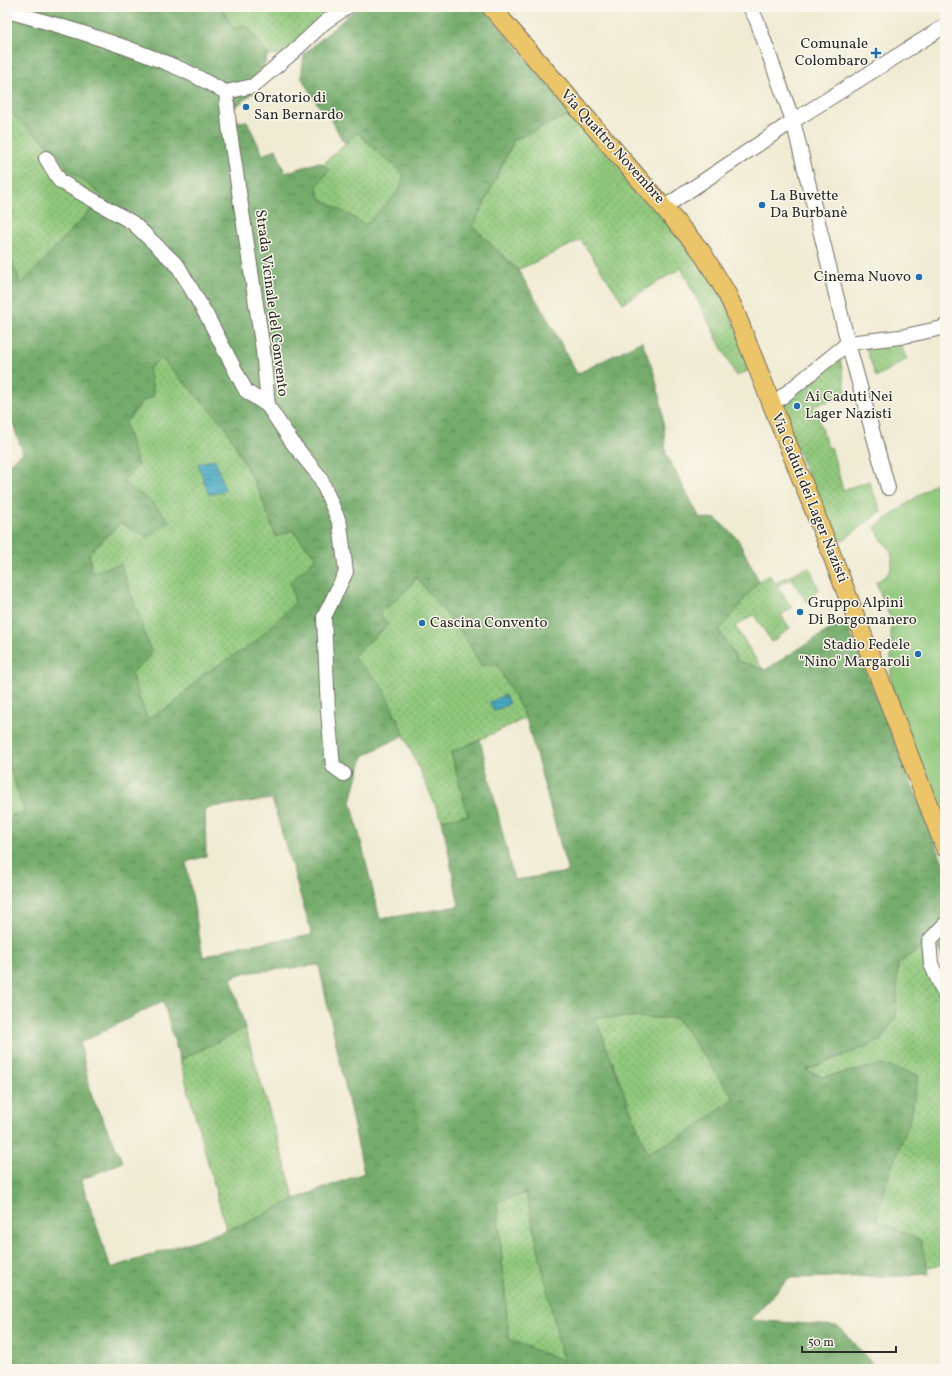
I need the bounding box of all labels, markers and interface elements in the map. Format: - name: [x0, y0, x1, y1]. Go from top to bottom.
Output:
- place label: Comunale Colombaro: [795, 34, 868, 72]
- marker: Comunale Colombaro: [871, 48, 881, 58]
- street label: Via Quattro Novembre: [555, 85, 669, 209]
- place label: Oratorio di San Bernardo: [254, 88, 344, 126]
- marker: Oratorio di San Bernardo: [241, 102, 251, 112]
- place label: La Buvette Da Burbanè: [770, 186, 847, 224]
- marker: La Buvette Da Burbanè: [757, 200, 767, 210]
- street label: Strada Vicinale del Convento: [249, 208, 293, 398]
- place label: Cinema Nuovo: [814, 267, 911, 288]
- marker: Cinema Nuovo: [914, 272, 924, 282]
- place label: Ai Caduti Nei Lager Nazisti: [805, 387, 893, 425]
- marker: Ai Caduti Nei Lager Nazisti: [792, 401, 802, 411]
- street label: Via Caduti dei Lager Nazisti: [765, 410, 853, 586]
- place label: Gruppo Alpini Di Borgomanero: [808, 593, 917, 631]
- marker: Gruppo Alpini Di Borgomanero: [795, 607, 805, 617]
- place label: Cascina Convento: [430, 613, 547, 634]
- marker: Cascina Convento: [417, 618, 427, 628]
- place label: Stadio Fedele "Nino" Margaroli: [799, 635, 910, 673]
- marker: Stadio Fedele "Nino" Margaroli: [913, 649, 923, 659]
- scale bar: [802, 1328, 896, 1354]
- text: 50 m: [808, 1335, 834, 1351]

